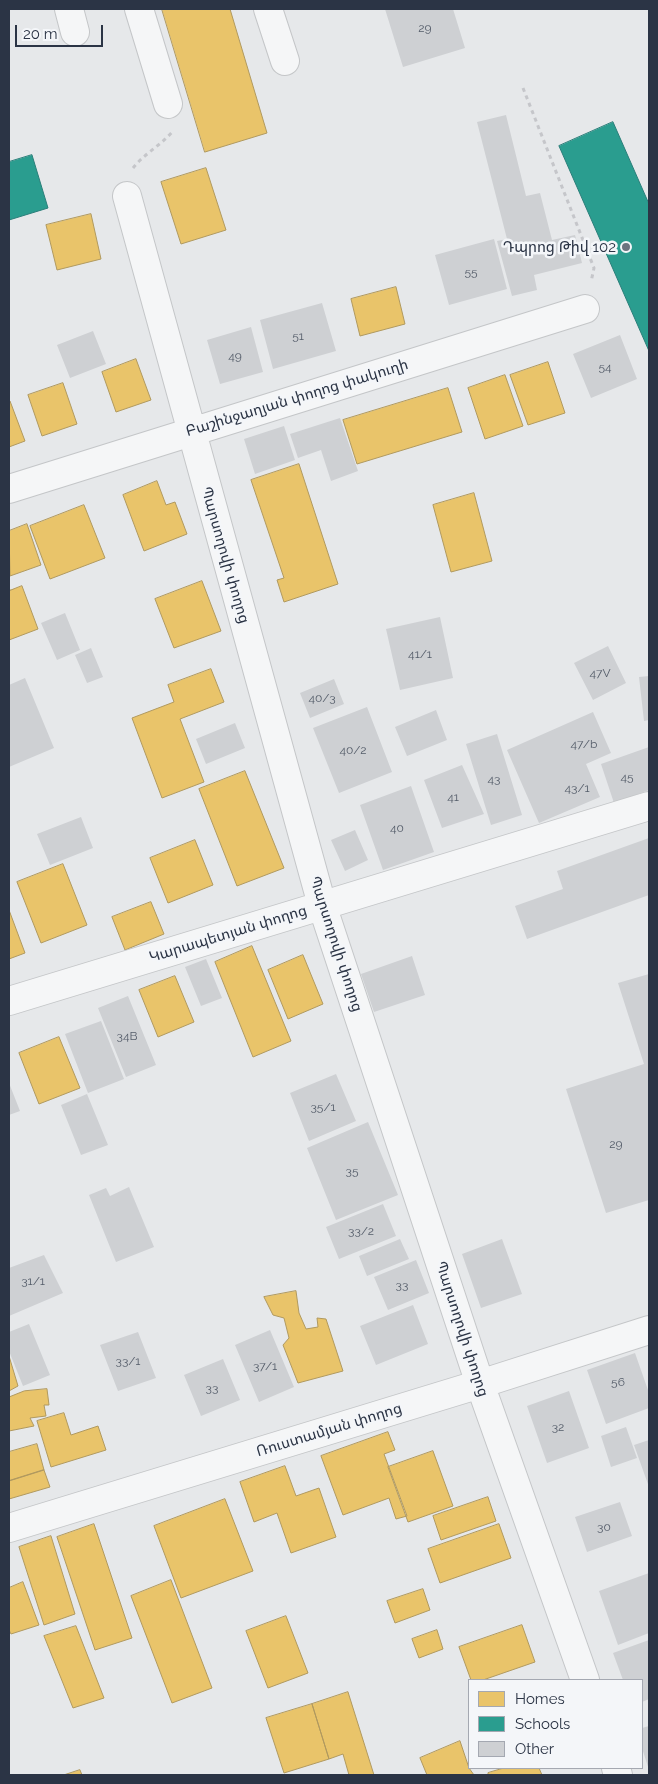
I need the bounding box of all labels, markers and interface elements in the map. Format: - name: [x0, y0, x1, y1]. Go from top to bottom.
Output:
- scale bar: [18, 15, 105, 47]
- house number: 29: [418, 21, 432, 35]
- text: 20 m: [23, 25, 58, 43]
- place label: Դպրոց Թիվ 102: [503, 238, 616, 256]
- marker: Դպրոց Թիվ 102: [620, 241, 632, 253]
- house number: 55: [464, 265, 478, 279]
- house number: 51: [292, 329, 304, 343]
- house number: 49: [228, 349, 242, 363]
- street label: Բաշինջաղյան փողոց փակուղի: [184, 356, 410, 440]
- house number: 54: [598, 360, 612, 374]
- street label: Պարսողովի փողոց: [197, 484, 253, 626]
- house number: 41/1: [408, 647, 432, 661]
- house number: 47V: [589, 666, 611, 680]
- house number: 40/3: [308, 691, 336, 705]
- house number: 47/b: [571, 737, 597, 751]
- house number: 40/2: [339, 743, 367, 757]
- house number: 45: [620, 770, 634, 784]
- house number: 43: [488, 772, 500, 786]
- house number: 43/1: [564, 781, 590, 795]
- house number: 41: [447, 790, 459, 804]
- house number: 40: [390, 821, 404, 835]
- street label: Պարսողովի փողոց: [306, 874, 366, 1014]
- street label: Կարապետյան փողոց: [147, 901, 309, 967]
- house number: 34B: [117, 1029, 137, 1043]
- house number: 35/1: [310, 1100, 336, 1114]
- house number: 29: [609, 1137, 623, 1151]
- house number: 35: [346, 1164, 358, 1178]
- house number: 33/2: [348, 1224, 374, 1238]
- street label: Պարսողովի փողոց: [432, 1259, 492, 1399]
- house number: 31/1: [21, 1274, 45, 1288]
- house number: 33: [396, 1278, 408, 1292]
- house number: 33/1: [116, 1354, 140, 1368]
- house number: 37/1: [253, 1359, 277, 1373]
- house number: 56: [611, 1375, 625, 1389]
- house number: 33: [206, 1381, 218, 1395]
- street label: Ռուստամյան փողոց: [254, 1399, 404, 1461]
- house number: 32: [552, 1420, 564, 1434]
- house number: 30: [597, 1520, 611, 1534]
- legend: [468, 1679, 643, 1769]
- text: Homes: [515, 1690, 565, 1708]
- text: Schools: [515, 1715, 570, 1733]
- text: Other: [515, 1740, 554, 1758]

